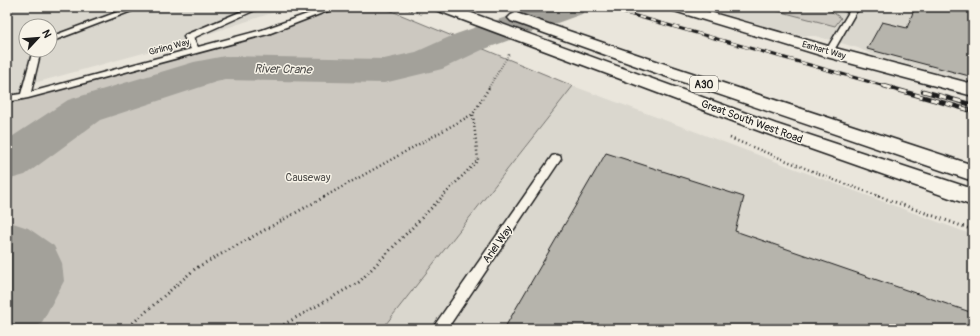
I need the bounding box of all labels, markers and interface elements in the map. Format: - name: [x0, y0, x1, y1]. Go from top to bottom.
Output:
- north arrow: [18, 18, 58, 58]
- text: N: [39, 28, 54, 41]
- street label: Girling Way: [148, 37, 191, 58]
- street label: Earhart Way: [801, 39, 847, 62]
- water label: River Crane: [254, 62, 313, 78]
- road number: A30: [690, 76, 718, 92]
- street label: Great South West Road: [699, 97, 804, 146]
- park label: Causeway: [286, 171, 331, 184]
- street label: Ariel Way: [480, 223, 515, 265]

